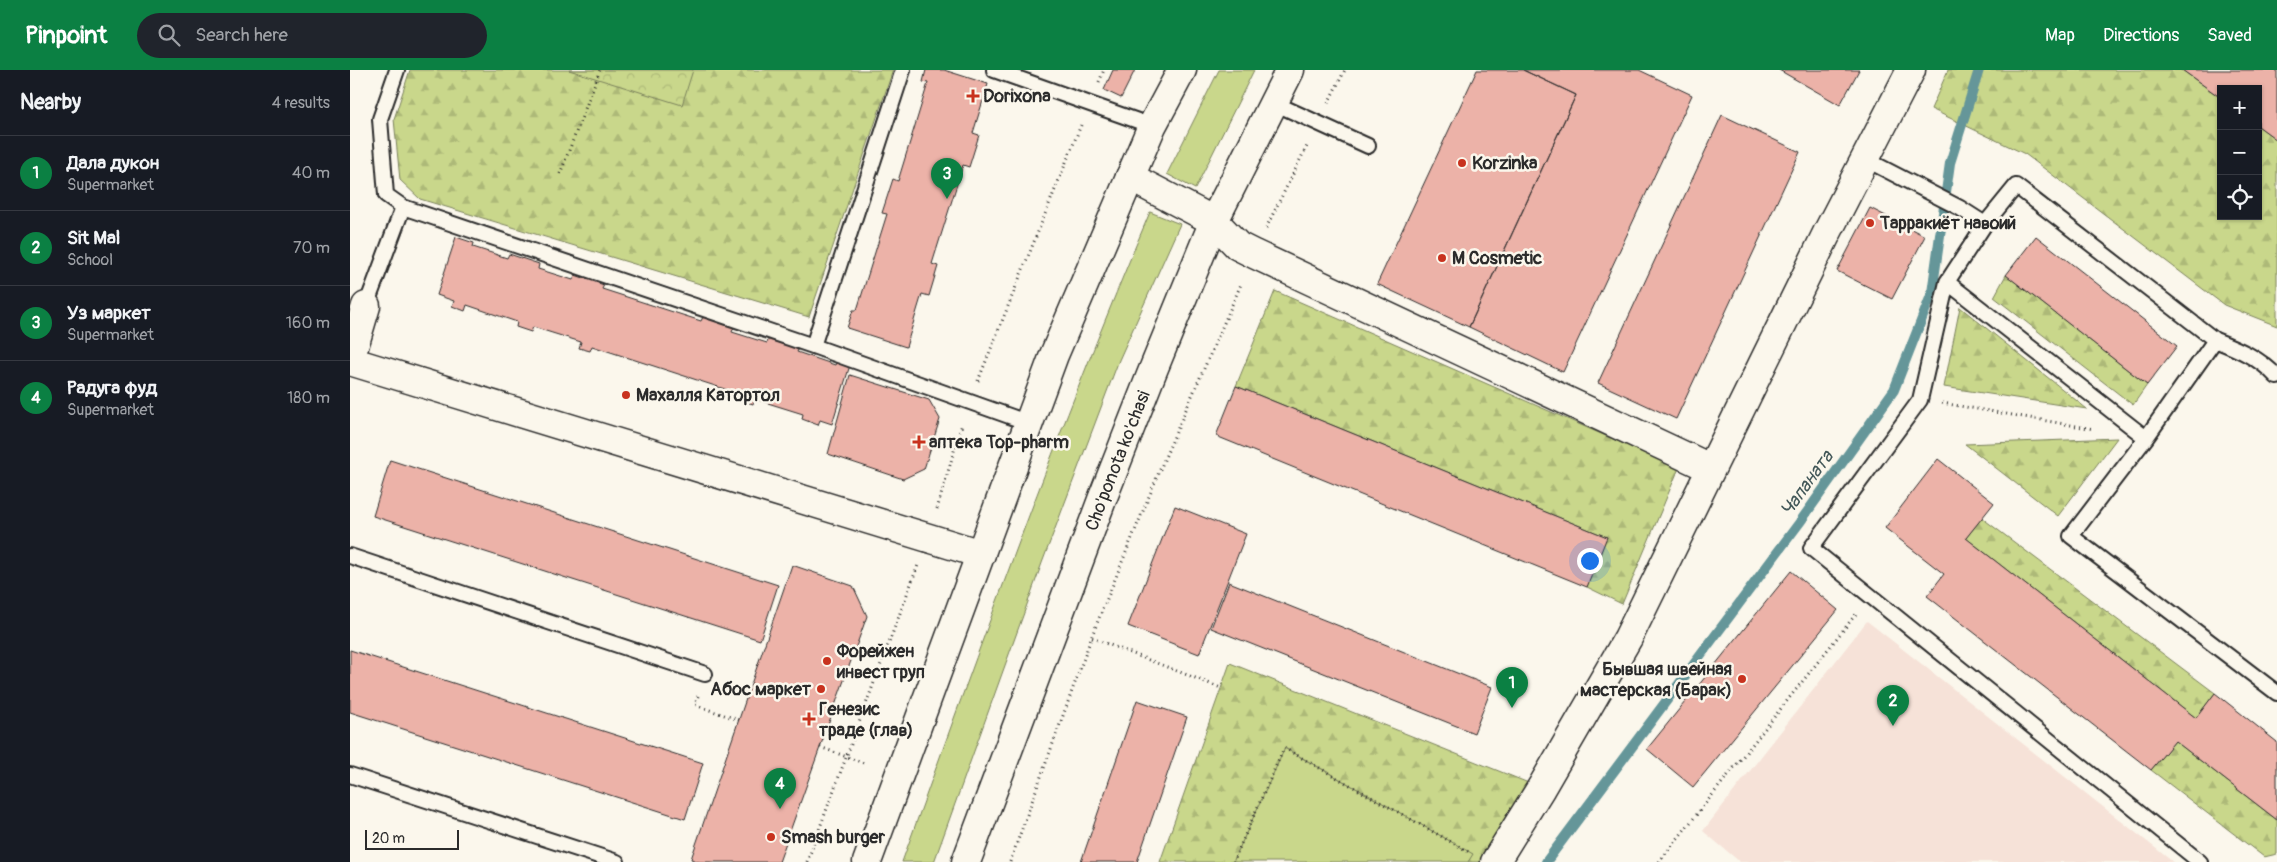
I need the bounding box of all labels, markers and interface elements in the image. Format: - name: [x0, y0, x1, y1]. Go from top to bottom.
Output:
- search box: [137, 13, 487, 58]
- text: Pinpoint: [25, 21, 107, 50]
- icon: search: [155, 21, 183, 49]
- text: Search here: [195, 23, 288, 47]
- text: Map: [2045, 24, 2075, 47]
- text: Directions: [2103, 24, 2179, 47]
- text: Saved: [2207, 24, 2252, 47]
- place label: Dorixona: [983, 85, 1051, 108]
- map controls: [2217, 85, 2262, 220]
- button: +: [2217, 85, 2262, 130]
- text: Nearby: [20, 89, 81, 116]
- marker: Dorixona: [967, 90, 979, 102]
- text: 4 results: [272, 93, 330, 113]
- button: −: [2217, 130, 2262, 175]
- text: Дала дукон: [67, 151, 159, 175]
- place label: Korzinka: [1472, 152, 1538, 175]
- marker: Korzinka: [1456, 157, 1468, 169]
- pin: 3: [931, 158, 963, 199]
- text: 1: [33, 163, 39, 183]
- text: 40 m: [292, 163, 330, 183]
- text: Supermarket: [67, 175, 154, 195]
- button: locate: [2217, 175, 2262, 220]
- place label: Тарракиёт навоий: [1879, 212, 2016, 235]
- marker: Тарракиёт навоий: [1864, 217, 1876, 229]
- text: Sit Mal: [67, 226, 120, 250]
- text: 2: [32, 238, 40, 258]
- text: 70 m: [293, 238, 330, 258]
- place label: M Cosmetic: [1452, 247, 1542, 270]
- text: School: [67, 250, 113, 270]
- marker: M Cosmetic: [1436, 252, 1448, 264]
- text: Уз маркет: [67, 301, 151, 325]
- text: 3: [32, 313, 40, 333]
- text: 160 m: [286, 313, 330, 333]
- text: Supermarket: [67, 325, 154, 345]
- text: Радуга фуд: [67, 376, 157, 400]
- place label: Махалля Катортол: [636, 384, 780, 407]
- street label: Cho'ponota ko'chasi: [1080, 387, 1156, 534]
- text: 4: [31, 388, 41, 408]
- text: 180 m: [287, 388, 330, 408]
- marker: Махалля Катортол: [620, 389, 632, 401]
- text: Supermarket: [67, 400, 154, 420]
- place label: аптека Top-pharm: [929, 431, 1069, 454]
- marker: аптека Top-pharm: [913, 436, 925, 448]
- water label: Чапаната: [1775, 445, 1839, 521]
- your location: [1577, 548, 1603, 574]
- place label: Форейжен инвест груп: [836, 640, 925, 684]
- marker: Форейжен инвест груп: [821, 655, 833, 667]
- place label: Бывшая швейная мастерская (Барак): [1580, 658, 1732, 702]
- pin: 1: [1496, 667, 1528, 708]
- marker: Бывшая швейная мастерская (Барак): [1736, 673, 1748, 685]
- place label: Абос маркет: [710, 678, 812, 701]
- marker: Абос маркет: [815, 683, 827, 695]
- pin: 2: [1877, 685, 1909, 726]
- place label: Генезис траде (глав): [819, 698, 913, 742]
- marker: Генезис траде (глав): [803, 713, 815, 725]
- pin: 4: [764, 768, 796, 809]
- place label: Smash burger: [781, 826, 885, 849]
- scale bar: [365, 827, 459, 850]
- text: 20 m: [372, 830, 405, 847]
- marker: Smash burger: [765, 831, 777, 843]

